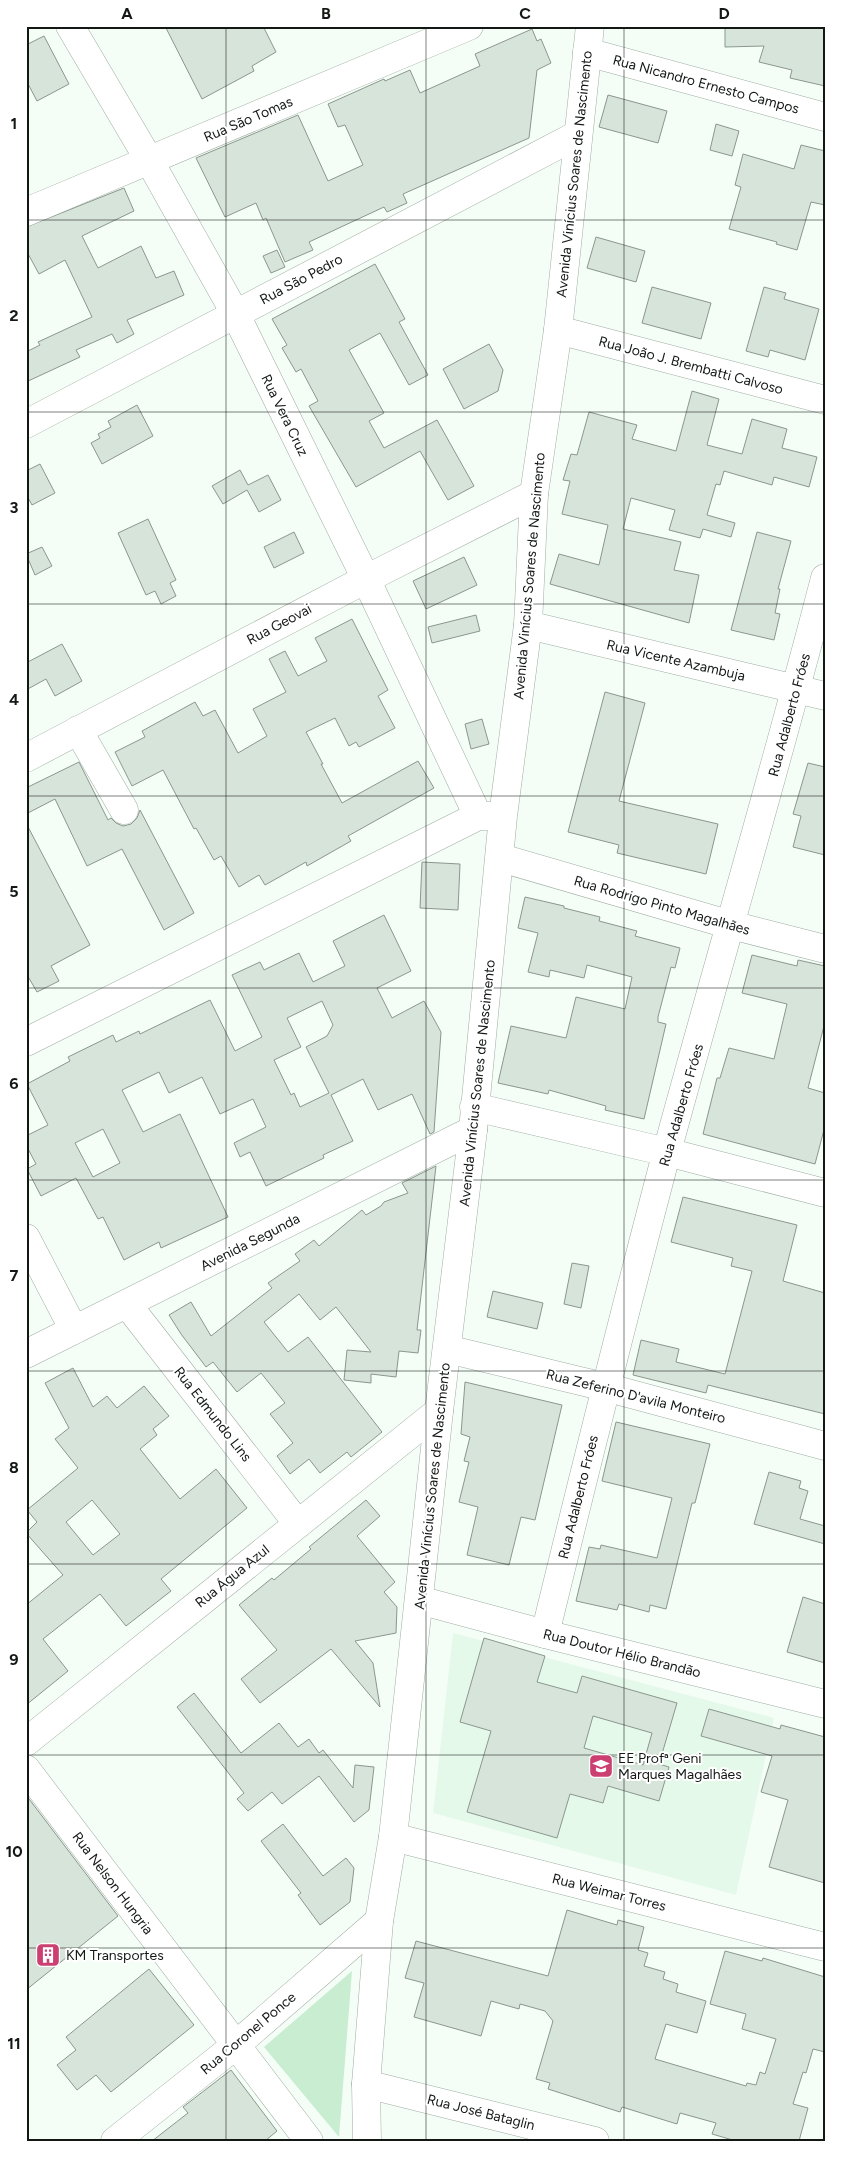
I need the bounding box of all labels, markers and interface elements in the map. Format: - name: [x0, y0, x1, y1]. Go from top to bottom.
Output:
- text: A: [121, 4, 133, 23]
- text: B: [321, 4, 331, 23]
- text: C: [519, 4, 531, 23]
- text: D: [718, 4, 730, 23]
- street label: Avenida Vinícius Soares de Nascimento: [553, 50, 596, 298]
- street label: Rua Nicandro Ernesto Campos: [611, 51, 801, 118]
- street label: Rua São Tomas: [201, 93, 295, 146]
- text: 1: [11, 114, 17, 133]
- street label: Rua São Pedro: [257, 251, 345, 308]
- text: 2: [9, 306, 19, 325]
- street label: Rua João J. Brembatti Calvoso: [597, 333, 785, 398]
- street label: Rua Vera Cruz: [257, 372, 312, 459]
- street label: Avenida Vinícius Soares de Nascimento: [510, 452, 549, 700]
- text: 3: [10, 498, 19, 517]
- street label: Rua Geovai: [244, 600, 315, 649]
- street label: Rua Vicente Azambuja: [605, 636, 747, 685]
- street label: Rua Adalberto Fróes: [765, 652, 814, 779]
- text: 4: [9, 690, 19, 709]
- street label: Rua Rodrigo Pinto Magalhães: [572, 872, 752, 939]
- text: 5: [9, 882, 19, 901]
- street label: Avenida Vinícius Soares de Nascimento: [456, 959, 499, 1207]
- street label: Rua Adalberto Fróes: [656, 1042, 707, 1168]
- text: 6: [9, 1074, 19, 1093]
- street label: Avenida Segunda: [198, 1210, 303, 1275]
- text: 7: [10, 1266, 19, 1285]
- street label: Avenida Vinícius Soares de Nascimento: [411, 1362, 454, 1610]
- street label: Rua Edmundo Lins: [170, 1363, 255, 1465]
- street label: Rua Zeferino D'avila Monteiro: [544, 1366, 727, 1427]
- street label: Rua Adalberto Fróes: [555, 1434, 602, 1561]
- text: 8: [9, 1458, 19, 1477]
- street label: Rua Água Azul: [192, 1541, 273, 1611]
- street label: Rua Doutor Hélio Brandão: [541, 1626, 703, 1681]
- text: 9: [9, 1650, 19, 1669]
- place label: EE Profª Geni Marques Magalhães: [618, 1750, 742, 1783]
- school or university icon: EE Profª Geni Marques Magalhães: [588, 1753, 614, 1779]
- street label: Rua Nelson Hungria: [68, 1829, 157, 1938]
- text: 10: [5, 1842, 23, 1861]
- street label: Rua Weimar Torres: [550, 1870, 668, 1915]
- building icon: KM Transportes: [35, 1942, 61, 1968]
- place label: KM Transportes: [66, 1947, 164, 1964]
- street label: Rua Coronel Ponce: [197, 1988, 300, 2078]
- text: 11: [7, 2034, 21, 2053]
- street label: Rua José Bataglin: [425, 2091, 537, 2134]

